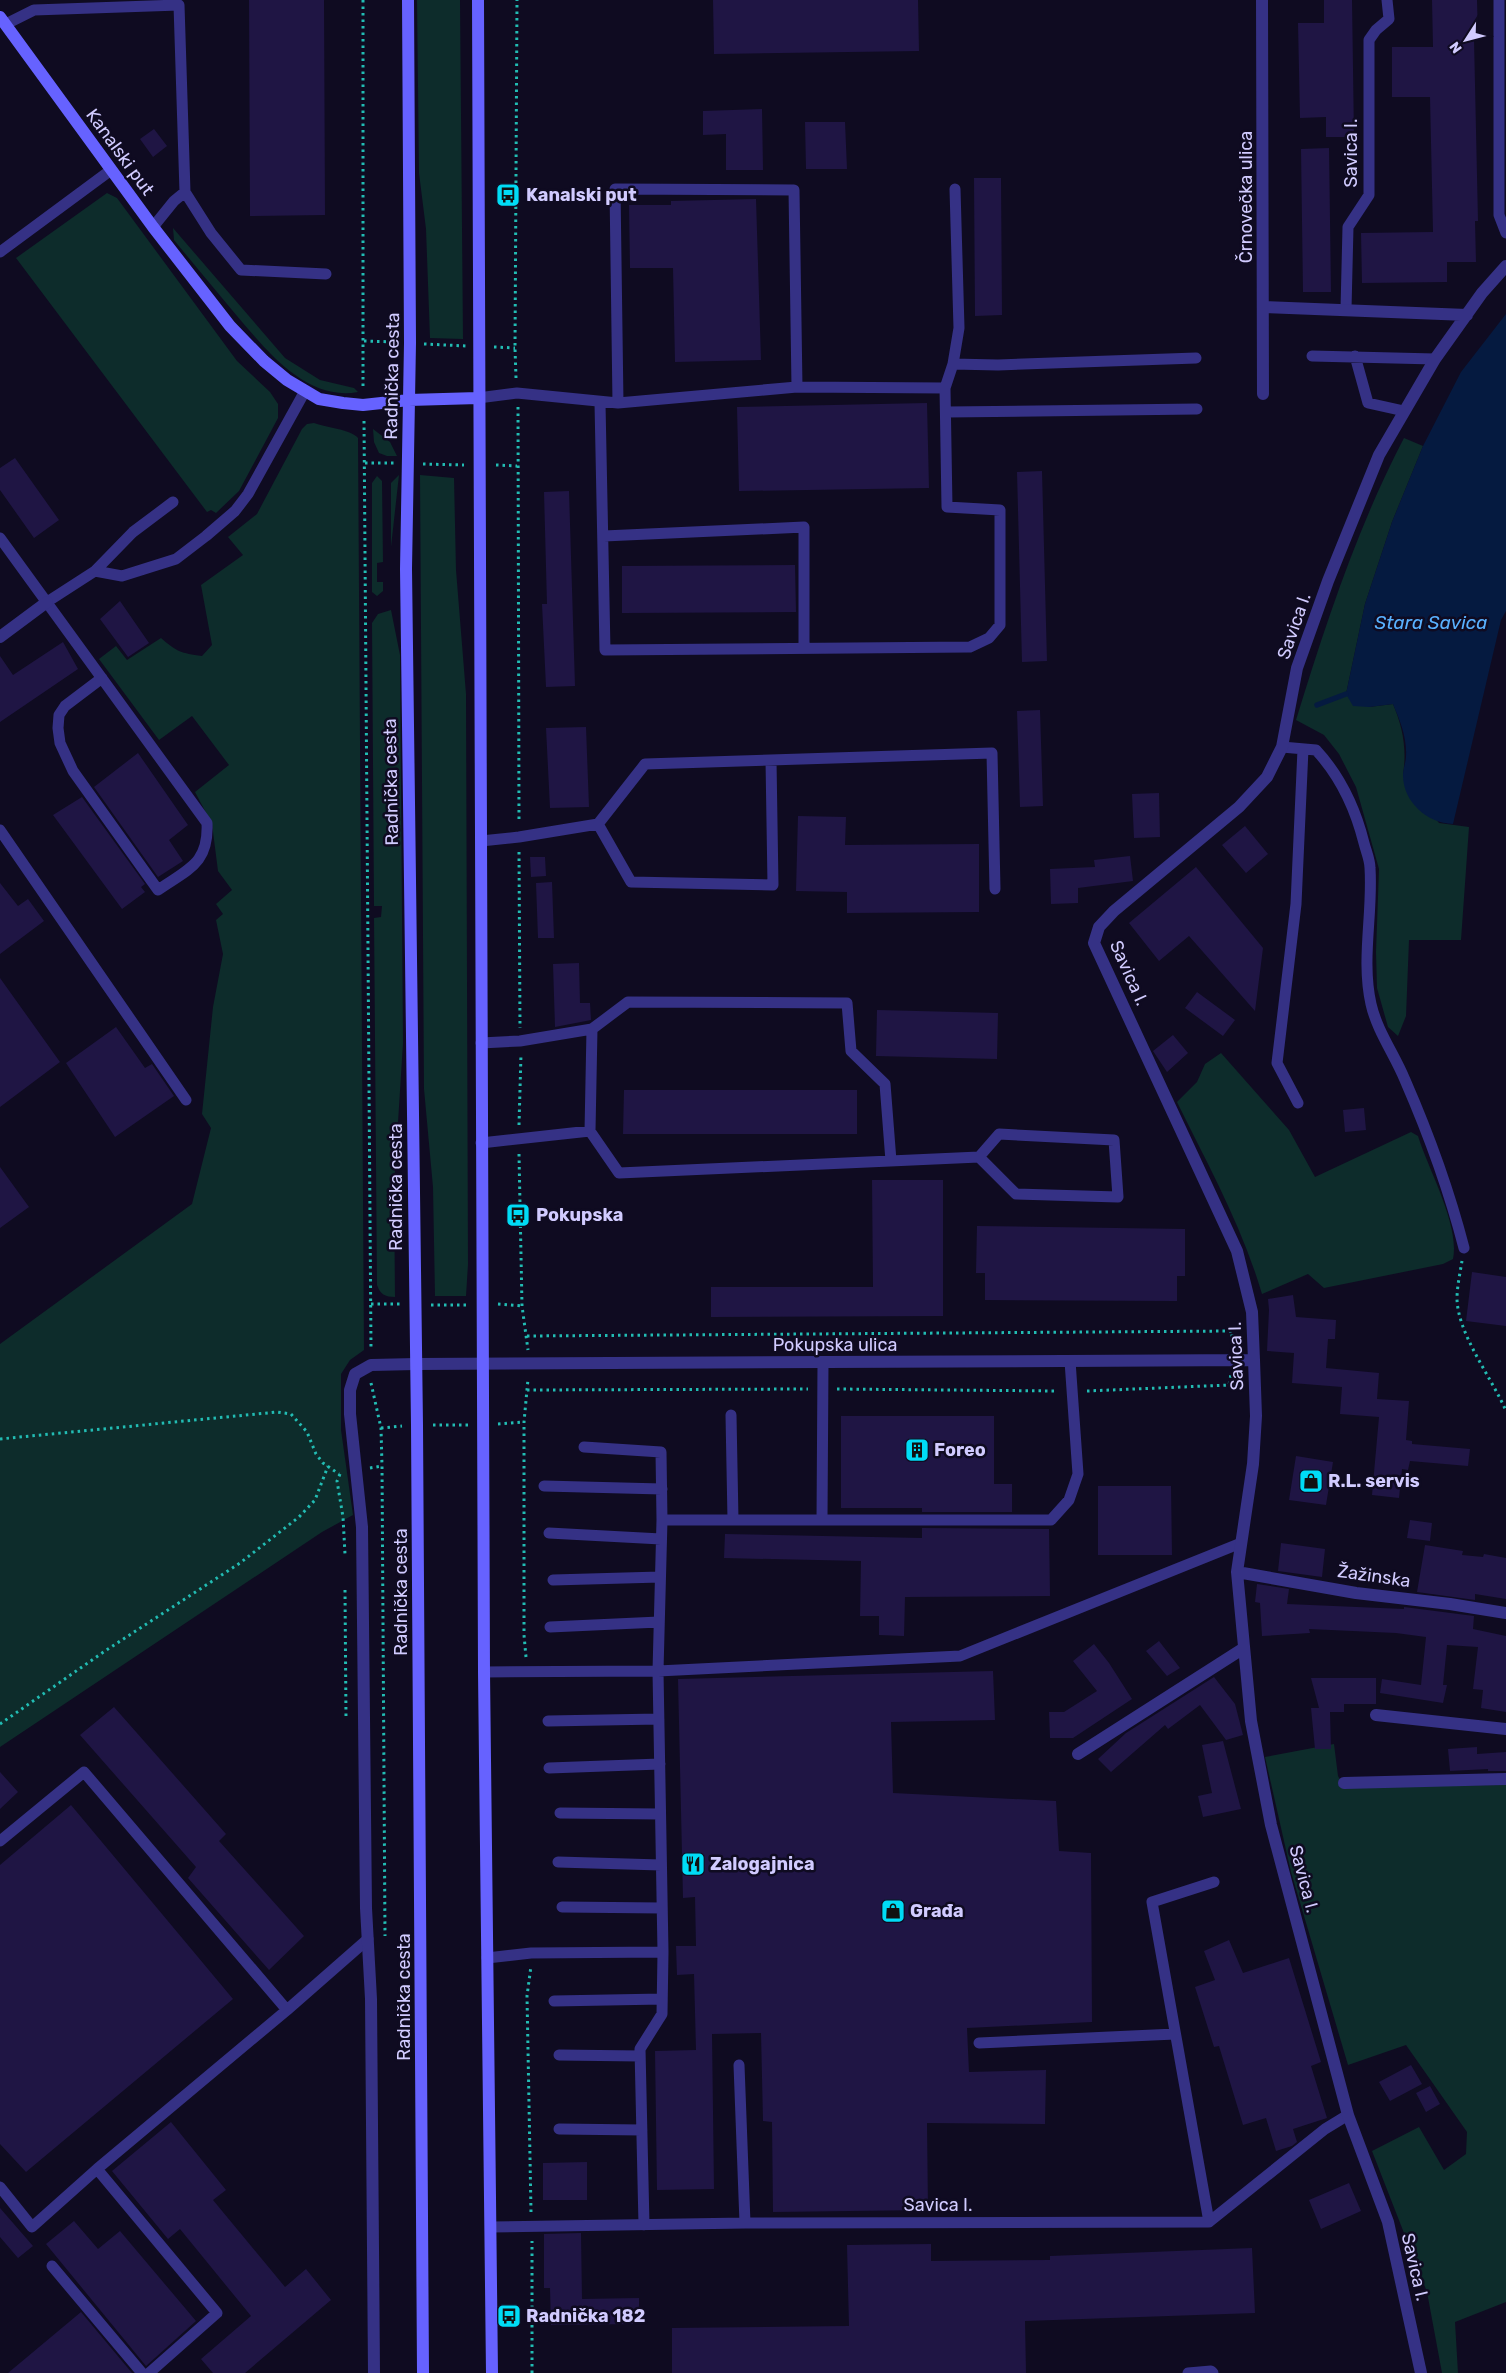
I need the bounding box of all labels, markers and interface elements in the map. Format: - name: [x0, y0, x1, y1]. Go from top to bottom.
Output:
- north arrow: [1441, 15, 1491, 65]
- text: N: [1446, 38, 1466, 56]
- street label: Kanalski put: [81, 104, 159, 200]
- street label: Savica I.: [1340, 119, 1362, 187]
- street label: Črnovečka ulica: [1235, 131, 1257, 263]
- bus stop icon: Kanalski put: [495, 182, 521, 208]
- place label: Kanalski put: [526, 184, 637, 206]
- street label: Radnička cesta: [380, 312, 404, 440]
- street label: Savica I.: [1272, 590, 1316, 662]
- water label: Stara Savica: [1375, 611, 1487, 634]
- street label: Radnička cesta: [379, 718, 403, 846]
- street label: Savica I.: [1105, 937, 1153, 1009]
- street label: Radnička cesta: [385, 1123, 407, 1251]
- bus stop icon: Pokupska: [505, 1202, 531, 1228]
- place label: Pokupska: [536, 1204, 623, 1226]
- street label: Savica I.: [1224, 1321, 1248, 1391]
- street label: Pokupska ulica: [773, 1334, 897, 1356]
- building icon: Foreo: [904, 1437, 930, 1463]
- place label: Foreo: [934, 1439, 986, 1461]
- shop icon: R.L. servis: [1298, 1468, 1324, 1494]
- place label: R.L. servis: [1328, 1470, 1420, 1492]
- street label: Radnička cesta: [390, 1528, 412, 1656]
- street label: Žažinska: [1336, 1560, 1412, 1592]
- street label: Savica I.: [1284, 1843, 1324, 1915]
- restaurant icon: Zalogajnica: [680, 1851, 706, 1877]
- place label: Zalogajnica: [710, 1853, 815, 1875]
- shop icon: Građa: [880, 1898, 906, 1924]
- place label: Građa: [910, 1900, 964, 1922]
- street label: Radnička cesta: [393, 1933, 415, 2061]
- street label: Savica I.: [904, 2194, 972, 2216]
- street label: Savica I.: [1397, 2231, 1433, 2303]
- bus stop icon: Radnička 182: [496, 2303, 522, 2329]
- place label: Radnička 182: [526, 2305, 645, 2327]

